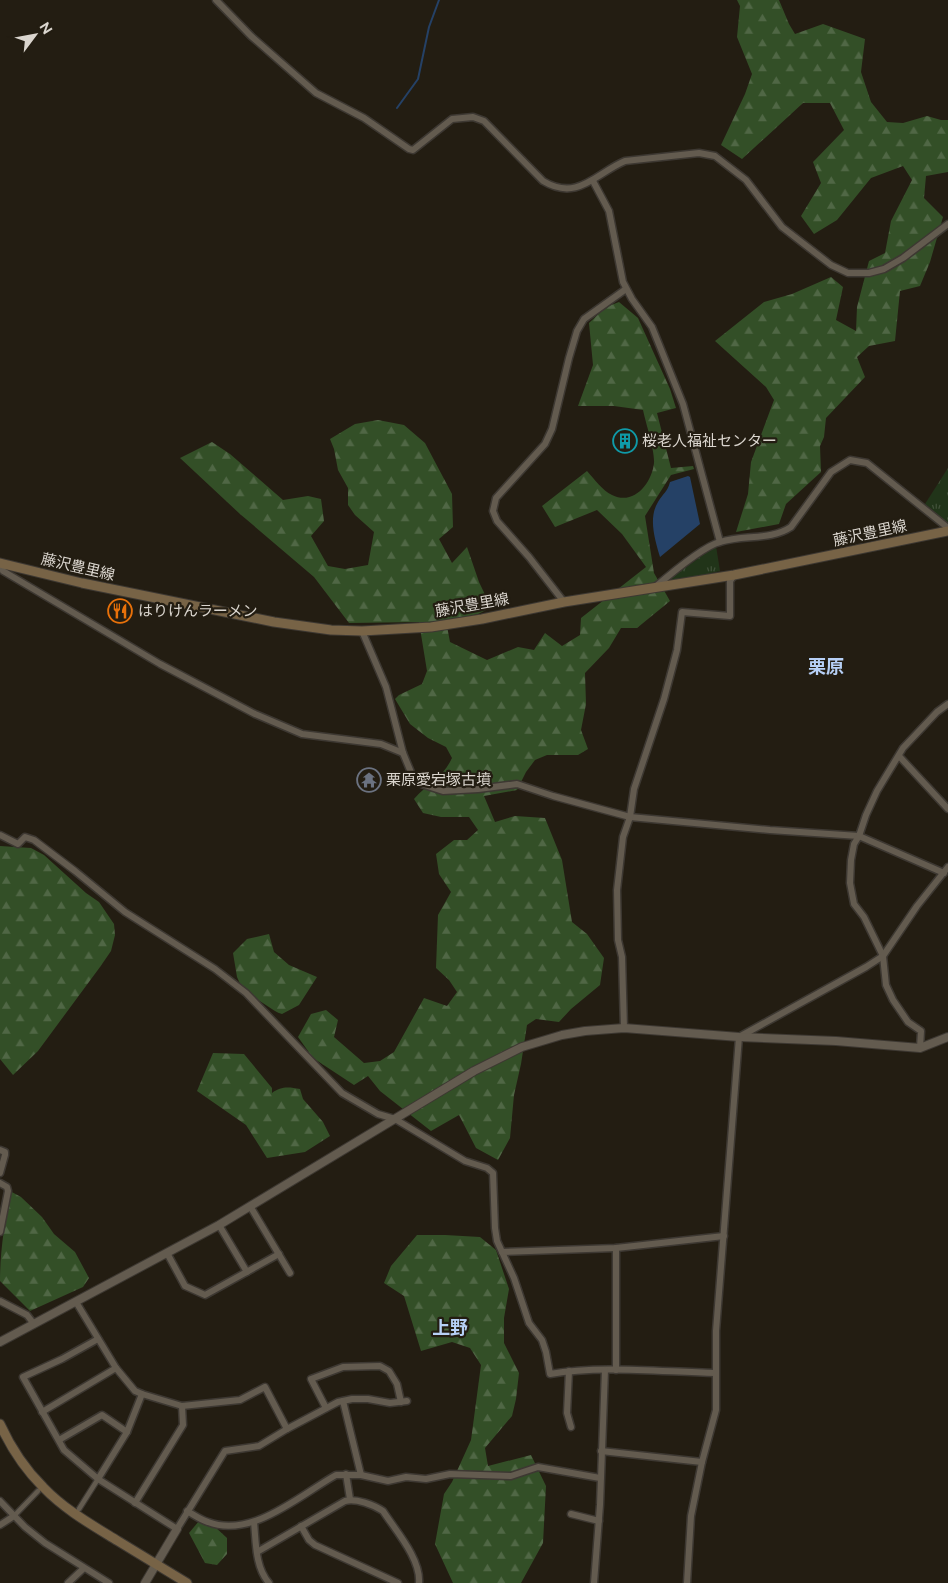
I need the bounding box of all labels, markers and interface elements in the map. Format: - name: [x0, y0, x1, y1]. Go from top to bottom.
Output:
- north arrow: [10, 10, 60, 60]
- text: N: [36, 19, 56, 37]
- building icon: 桜老人福祉センター: [612, 428, 638, 454]
- place label: 桜老人福祉センター: [642, 432, 777, 450]
- street label: 藤沢豊里線: [831, 516, 909, 550]
- street label: 藤沢豊里線: [39, 550, 117, 584]
- street label: 藤沢豊里線: [433, 590, 511, 620]
- restaurant icon: はりけんラーメン: [107, 598, 133, 624]
- place label: はりけんラーメン: [138, 602, 257, 620]
- district label: 栗原: [808, 656, 844, 677]
- temple icon: 栗原愛宕塚古墳: [356, 767, 382, 793]
- place label: 栗原愛宕塚古墳: [386, 771, 491, 789]
- district label: 上野: [432, 1317, 468, 1338]

